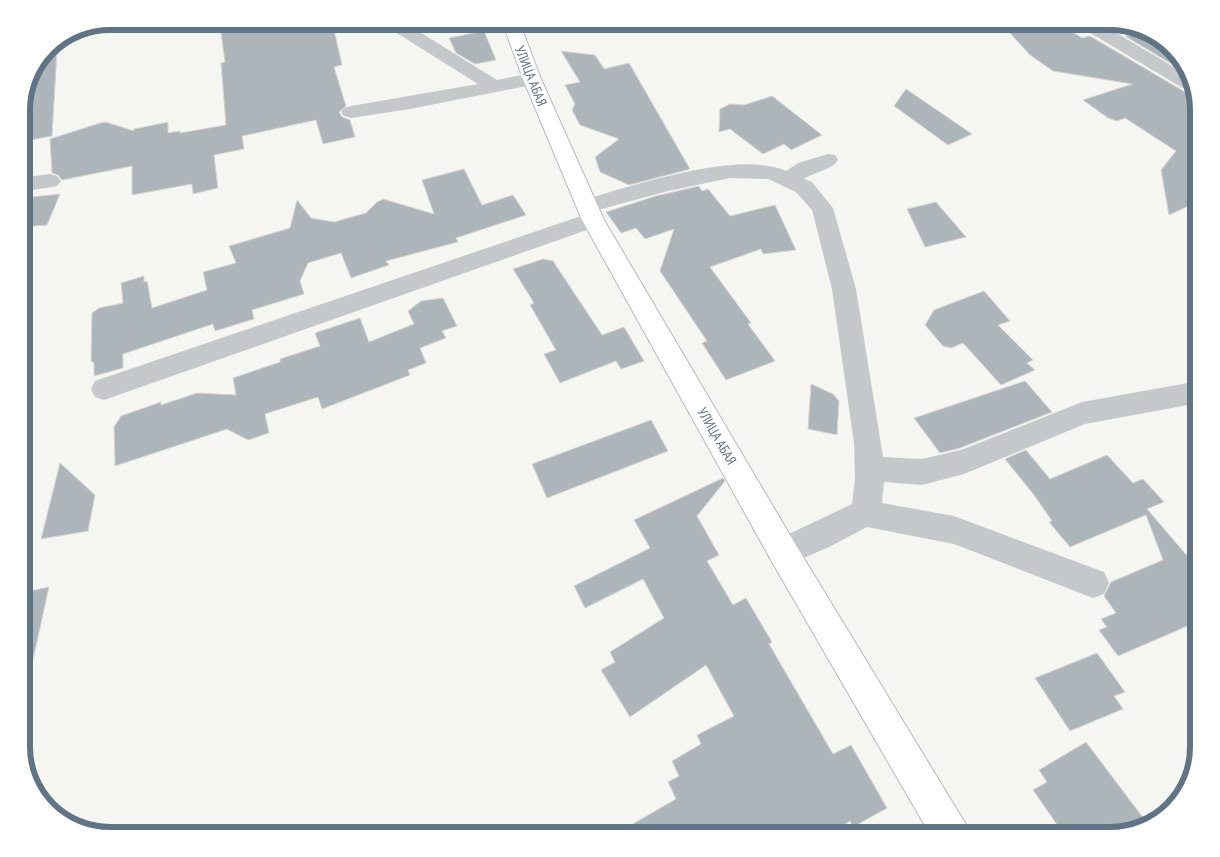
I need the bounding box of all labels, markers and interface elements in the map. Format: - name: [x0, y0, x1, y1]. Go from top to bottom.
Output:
- street label: УЛИЦА АБАЯ: [511, 43, 551, 109]
- street label: УЛИЦА АБАЯ: [693, 404, 741, 468]

